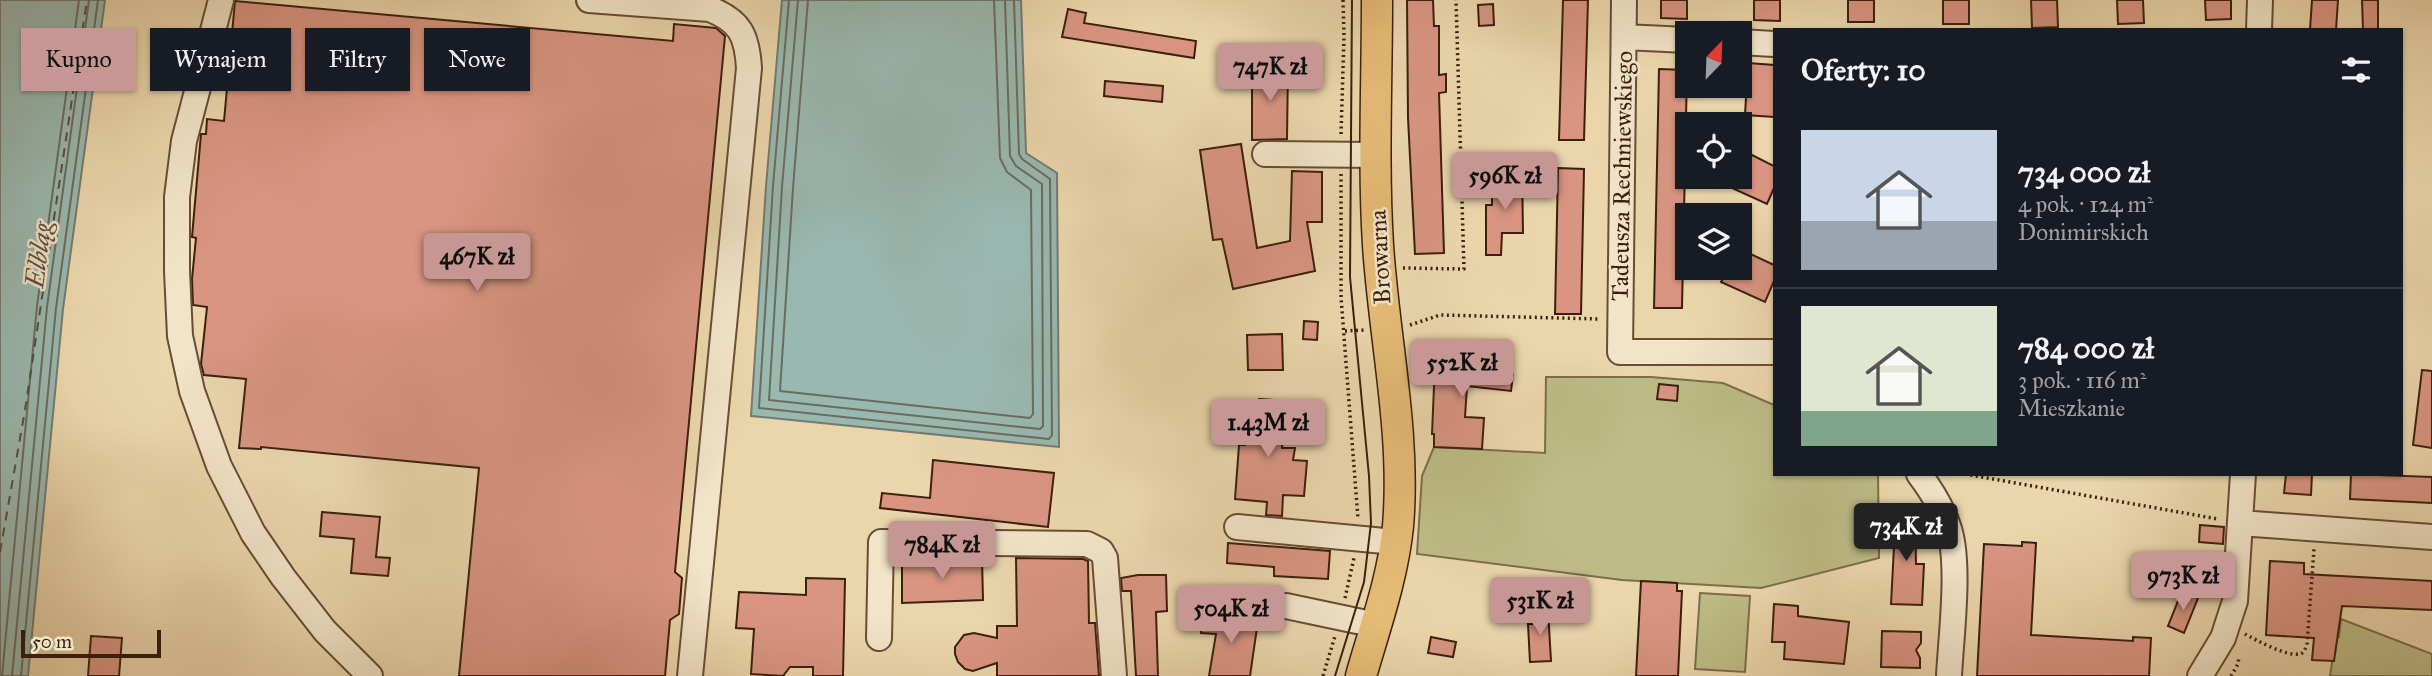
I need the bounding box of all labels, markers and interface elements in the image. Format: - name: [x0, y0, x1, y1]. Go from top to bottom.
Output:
- north arrow: [1675, 21, 1752, 98]
- map controls: [1675, 21, 1752, 280]
- chip: Kupno: [21, 28, 136, 91]
- chip: Wynajem: [150, 28, 291, 91]
- chip: Filtry: [305, 28, 410, 91]
- chip: Nowe: [424, 28, 530, 91]
- pin: 747K zł: [1205, 43, 1335, 103]
- street label: Tadeusza Rechniewskiego: [1605, 51, 1639, 301]
- icon: filters: [2337, 51, 2375, 89]
- text: 747K zł: [1233, 52, 1307, 80]
- text: Oferty: 10: [1801, 52, 1926, 88]
- button: locate: [1675, 112, 1752, 189]
- pin: 596K zł: [1440, 152, 1570, 212]
- text: 734 000 zł: [2018, 154, 2150, 190]
- icon: home: [1857, 158, 1941, 242]
- text: 596K zł: [1469, 161, 1541, 189]
- text: 4 pok. · 124 m²: [2018, 190, 2154, 218]
- button: layers: [1675, 203, 1752, 280]
- street label: Browarna: [1362, 208, 1397, 305]
- water label: Elbląg: [18, 218, 58, 291]
- text: Donimirskich: [2018, 218, 2149, 246]
- pin: 467K zł: [412, 233, 542, 293]
- text: 467K zł: [439, 242, 515, 270]
- text: 784 000 zł: [2018, 330, 2154, 366]
- icon: home: [1857, 334, 1941, 418]
- pin: 552K zł: [1397, 340, 1527, 399]
- text: 552K zł: [1427, 348, 1497, 376]
- text: 3 pok. · 116 m²: [2018, 366, 2147, 394]
- text: Mieszkanie: [2018, 394, 2125, 422]
- pin: 1.43M zł: [1196, 400, 1340, 459]
- text: 1.43M zł: [1227, 408, 1309, 436]
- pin: 734K zł: [1841, 504, 1971, 563]
- text: 734K zł: [1870, 512, 1942, 540]
- pin: 784K zł: [877, 522, 1007, 581]
- text: 784K zł: [904, 530, 980, 558]
- pin: 973K zł: [2118, 552, 2248, 612]
- text: 973K zł: [2147, 561, 2219, 589]
- pin: 531K zł: [1475, 578, 1605, 637]
- pin: 504K zł: [1166, 586, 1296, 645]
- text: 531K zł: [1506, 586, 1574, 614]
- text: 504K zł: [1193, 594, 1269, 622]
- scale bar: [21, 627, 161, 659]
- text: 50 m: [32, 630, 72, 653]

